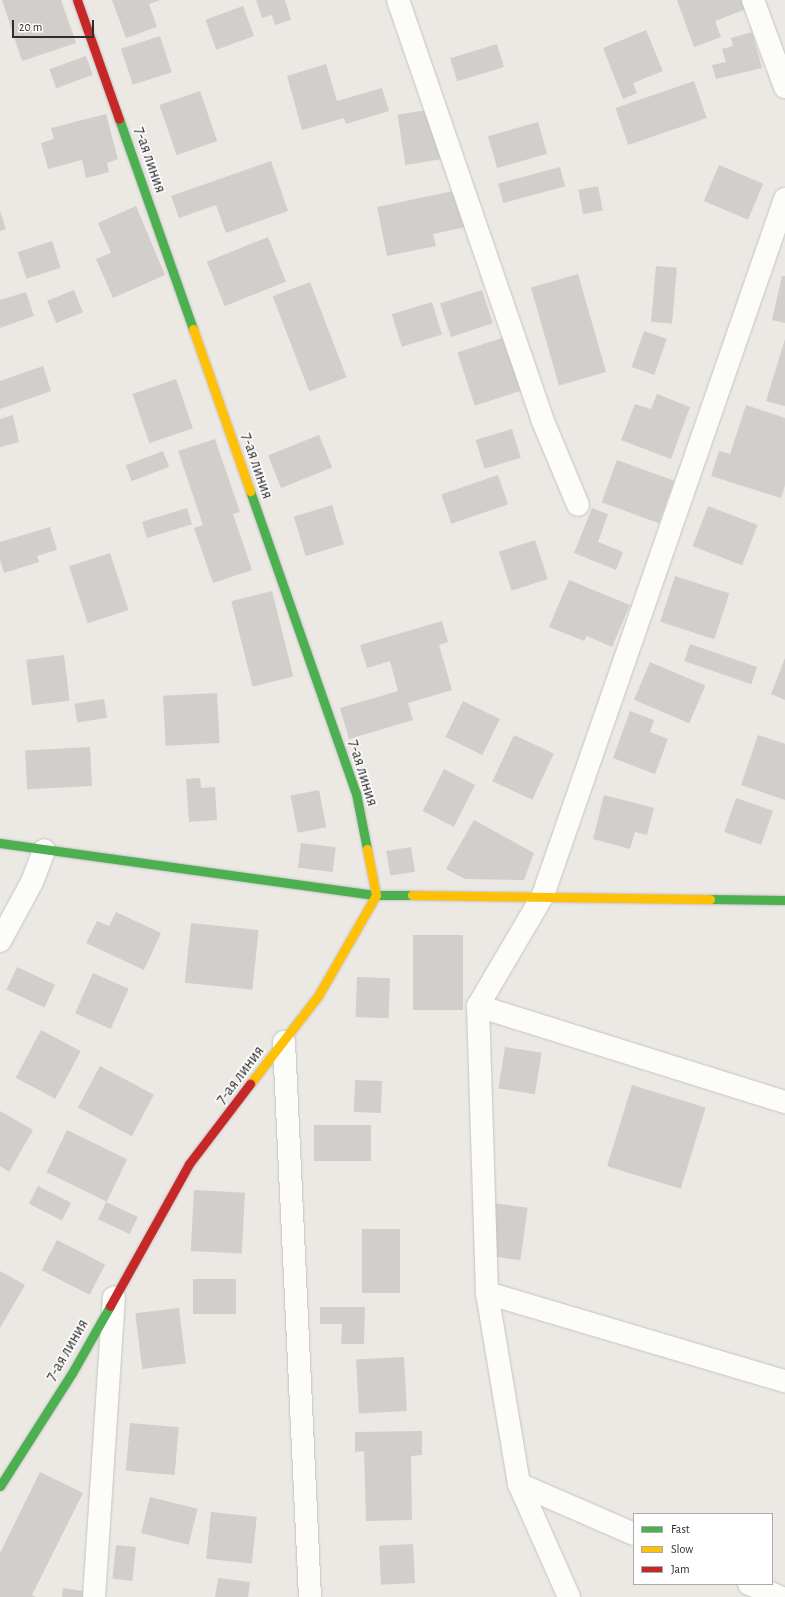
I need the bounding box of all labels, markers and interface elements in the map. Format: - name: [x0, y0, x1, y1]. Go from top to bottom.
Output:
- scale bar: [14, 12, 96, 38]
- text: 20 m: [19, 21, 42, 33]
- street label: 7-ая линия: [130, 124, 170, 196]
- street label: 7-ая линия: [237, 430, 277, 502]
- street label: 7-ая линия: [344, 737, 382, 809]
- street label: 7-ая линия: [212, 1042, 268, 1108]
- street label: 7-ая линия: [42, 1315, 92, 1385]
- legend: [633, 1513, 773, 1585]
- text: Fast: [671, 1523, 690, 1535]
- text: Slow: [671, 1543, 693, 1555]
- text: Jam: [671, 1563, 690, 1575]

